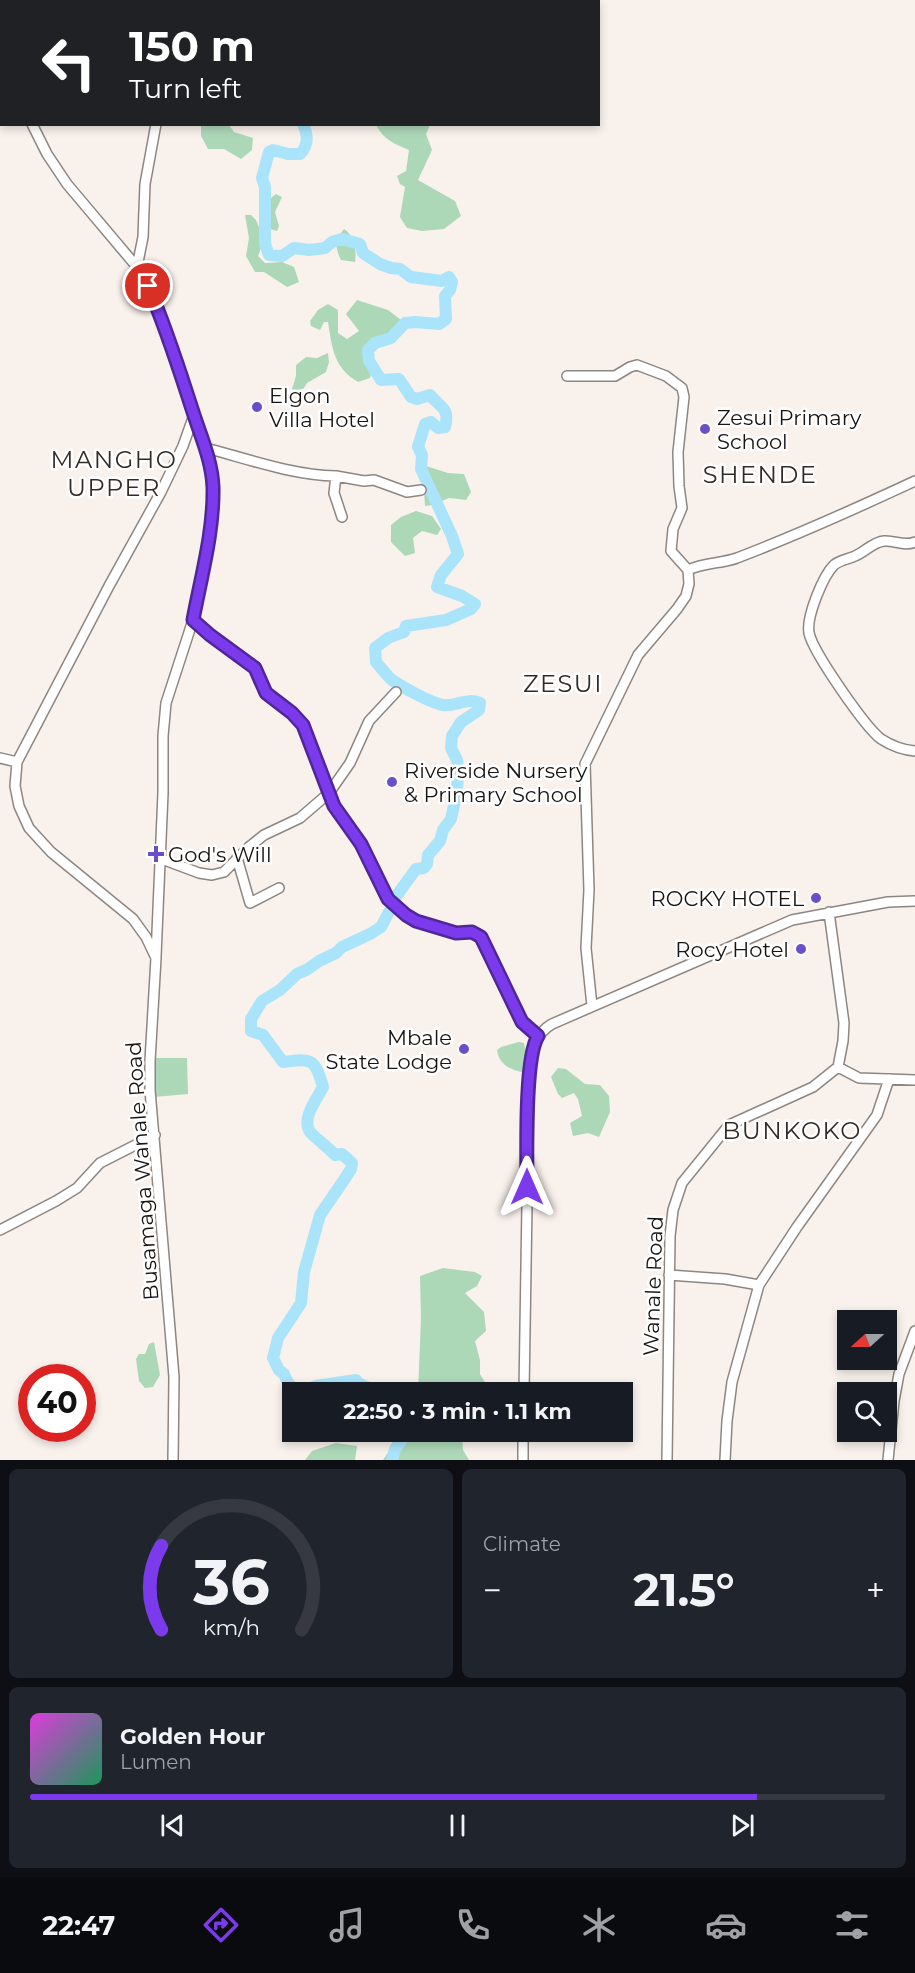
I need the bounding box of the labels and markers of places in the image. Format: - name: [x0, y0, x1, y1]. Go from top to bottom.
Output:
- pin: [122, 260, 173, 311]
- place label: Elgon Villa Hotel: [269, 383, 375, 432]
- marker: Elgon Villa Hotel: [250, 400, 264, 414]
- place label: Zesui Primary School: [717, 405, 862, 454]
- marker: Zesui Primary School: [698, 422, 712, 436]
- place label: Riverside Nursery & Primary School: [404, 758, 588, 807]
- marker: Riverside Nursery & Primary School: [385, 775, 399, 789]
- place label: God's Will: [168, 842, 272, 867]
- marker: God's Will: [149, 847, 163, 861]
- place label: ROCKY HOTEL: [651, 886, 805, 911]
- marker: ROCKY HOTEL: [809, 891, 823, 905]
- place label: Rocy Hotel: [675, 937, 789, 962]
- marker: Rocy Hotel: [794, 942, 808, 956]
- place label: Mbale State Lodge: [326, 1025, 452, 1074]
- marker: Mbale State Lodge: [457, 1042, 471, 1056]

